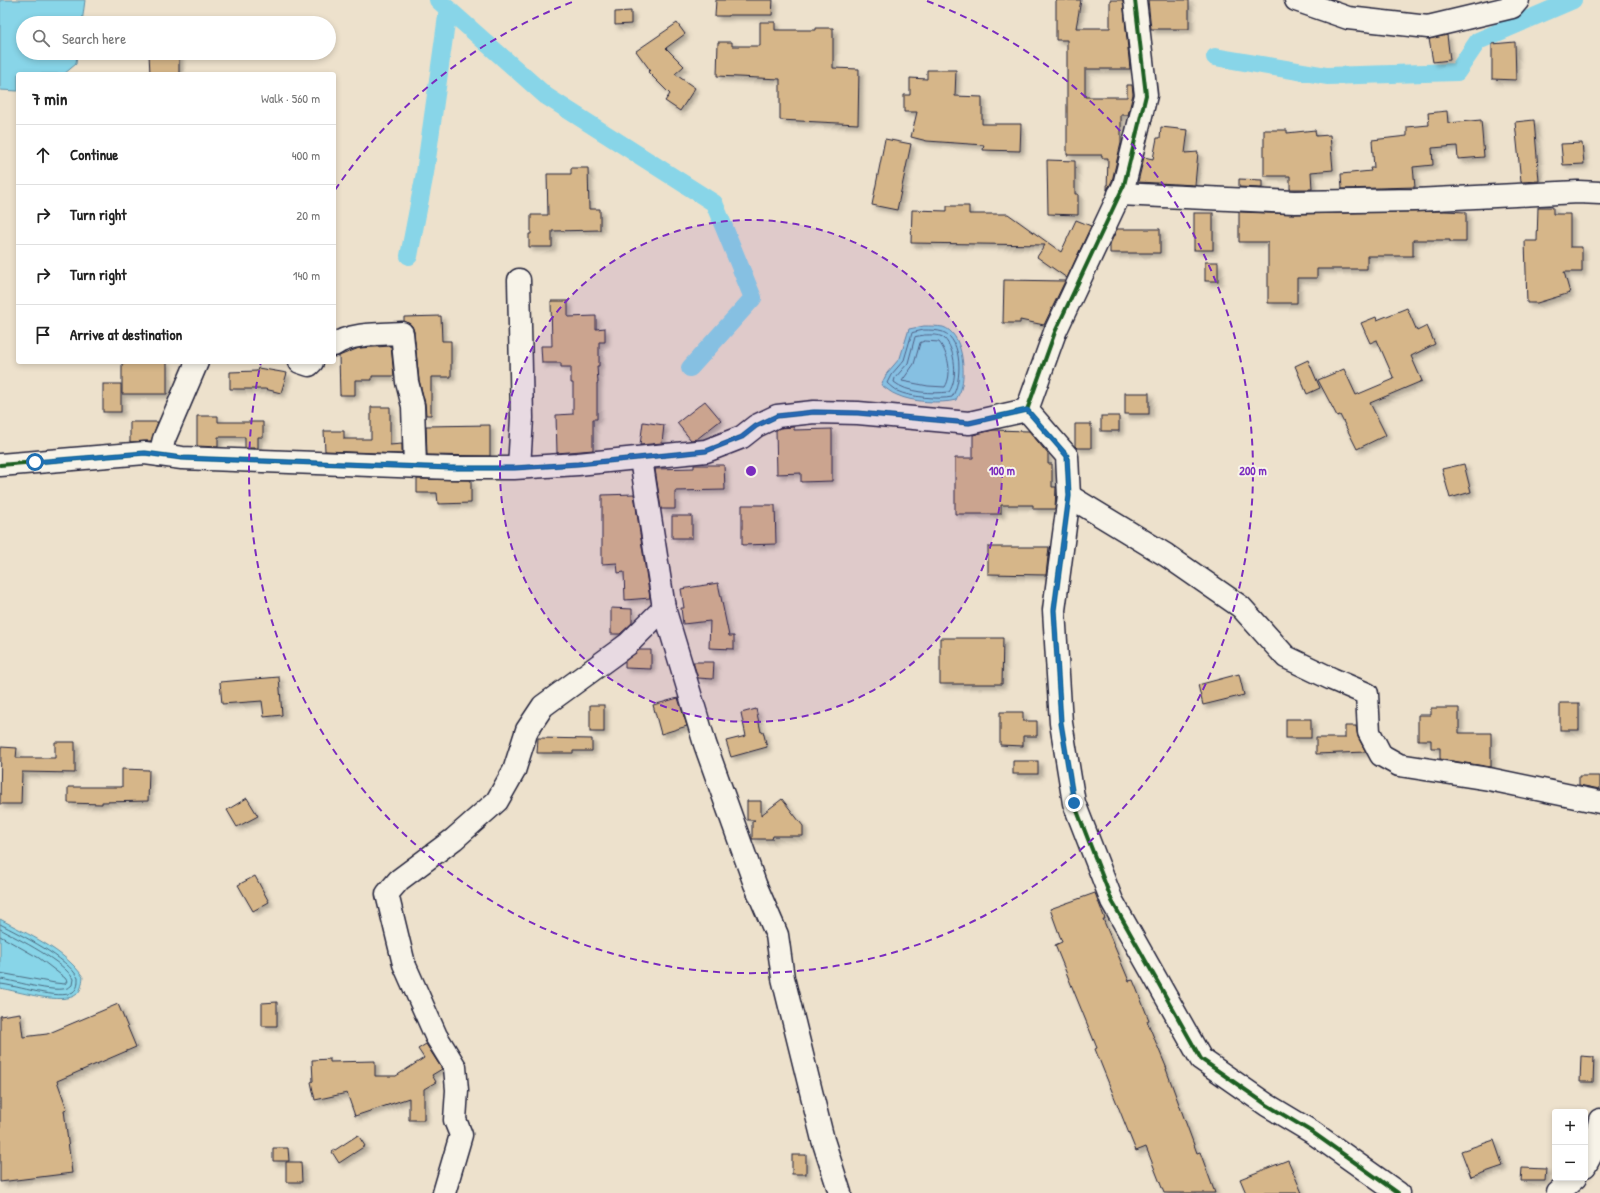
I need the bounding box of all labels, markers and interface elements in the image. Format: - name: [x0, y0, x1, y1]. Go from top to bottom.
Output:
- search box: [16, 16, 336, 60]
- icon: search: [30, 27, 52, 49]
- text: Search here: [62, 28, 126, 49]
- text: 7 min: [32, 87, 67, 110]
- text: Walk · 560 m: [261, 89, 320, 107]
- icon: ahead: [32, 144, 54, 166]
- text: Continue: [70, 144, 118, 165]
- text: 400 m: [292, 146, 320, 164]
- icon: right: [32, 204, 54, 226]
- text: Turn right: [70, 204, 126, 225]
- text: 20 m: [296, 206, 320, 224]
- icon: right: [32, 264, 54, 286]
- text: Turn right: [70, 264, 126, 285]
- text: 140 m: [293, 266, 320, 284]
- icon: arrive: [32, 324, 54, 346]
- text: Arrive at destination: [70, 324, 182, 345]
- route start: [26, 453, 44, 471]
- text: 100 m: [989, 462, 1015, 479]
- text: 200 m: [1239, 462, 1267, 479]
- centre of rings: [744, 464, 758, 478]
- route end: [1065, 794, 1083, 812]
- map controls: [1552, 1109, 1588, 1181]
- button: +: [1552, 1109, 1588, 1145]
- button: −: [1552, 1145, 1588, 1181]

